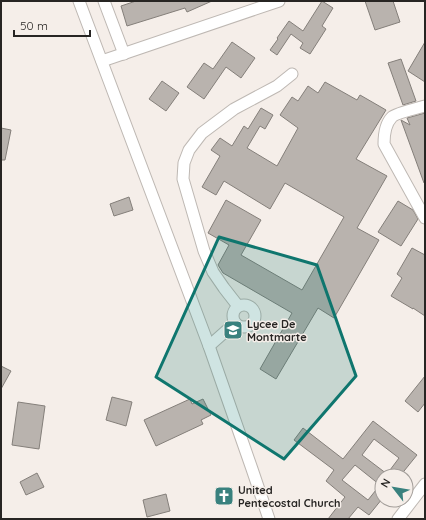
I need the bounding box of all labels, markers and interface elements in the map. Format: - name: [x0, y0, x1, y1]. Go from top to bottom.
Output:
- scale bar: [14, 12, 90, 38]
- text: 50 m: [20, 18, 48, 33]
- place label: Lycee De Montmarte: [247, 317, 307, 344]
- school or university icon: Lycee De Montmarte: [222, 319, 244, 341]
- north arrow: [374, 468, 414, 508]
- text: N: [377, 476, 394, 490]
- place label: United Pentecostal Church: [238, 483, 340, 510]
- church icon: United Pentecostal Church: [213, 485, 235, 507]

